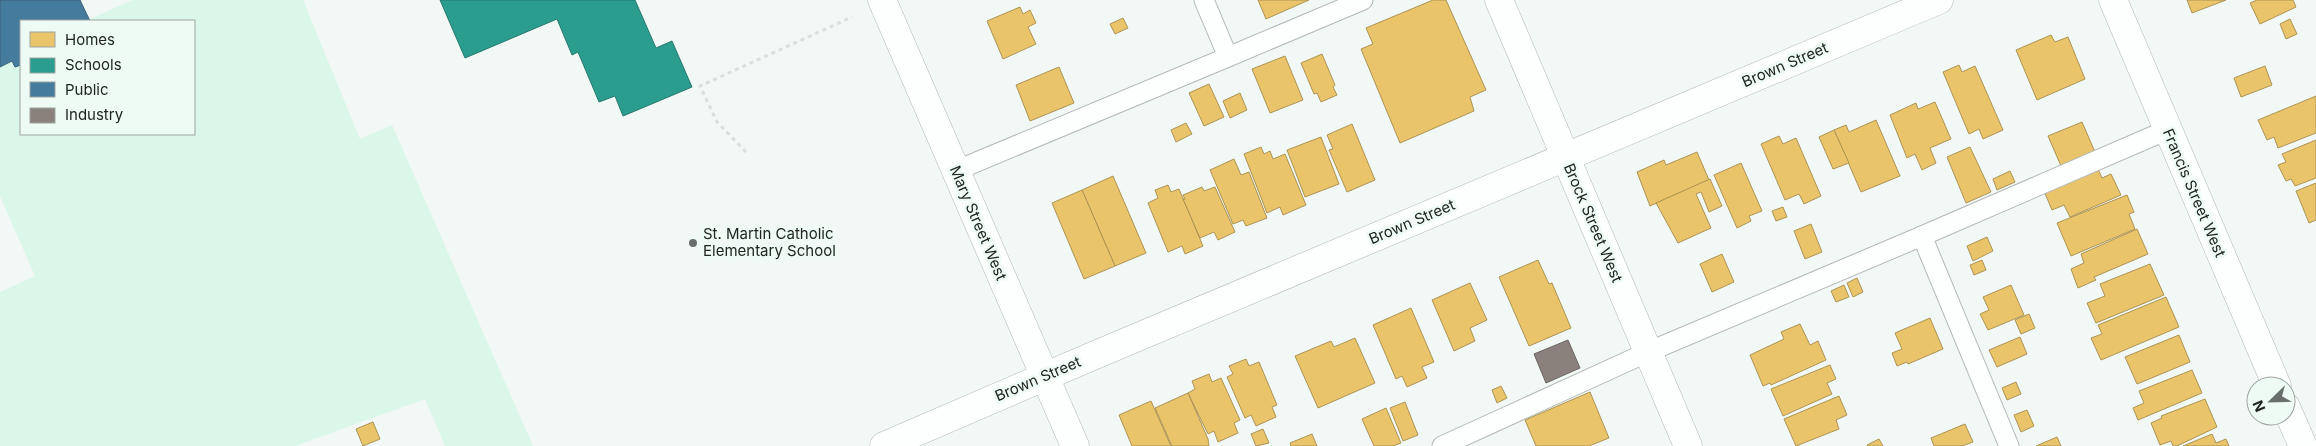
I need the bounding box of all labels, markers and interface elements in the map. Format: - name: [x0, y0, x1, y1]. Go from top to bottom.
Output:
- legend: [20, 20, 195, 135]
- text: Homes: [65, 30, 115, 49]
- street label: Brown Street: [1739, 38, 1831, 91]
- text: Schools: [65, 55, 122, 74]
- text: Public: [65, 80, 108, 99]
- text: Industry: [65, 105, 124, 124]
- street label: Francis Street West: [2159, 126, 2230, 260]
- street label: Brock Street West: [1560, 160, 1627, 285]
- street label: Mary Street West: [946, 163, 1011, 283]
- street label: Brown Street: [1366, 195, 1458, 248]
- place label: St. Martin Catholic Elementary School: [703, 224, 836, 260]
- marker: St. Martin Catholic Elementary School: [687, 237, 699, 249]
- street label: Brown Street: [992, 352, 1084, 405]
- north arrow: [2246, 376, 2296, 426]
- text: N: [2249, 398, 2268, 415]

